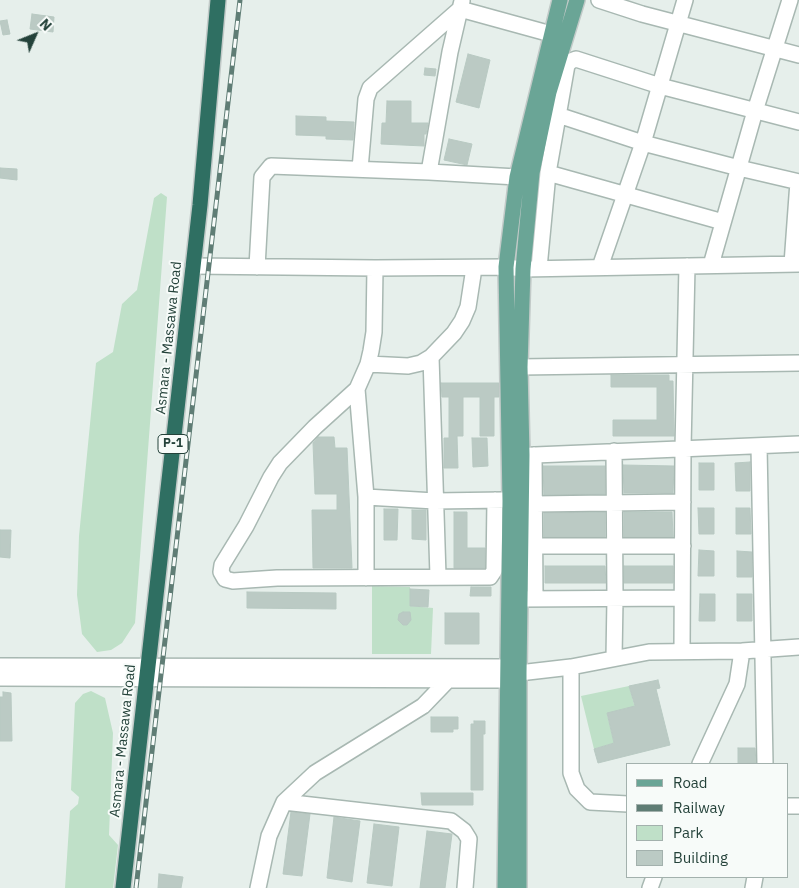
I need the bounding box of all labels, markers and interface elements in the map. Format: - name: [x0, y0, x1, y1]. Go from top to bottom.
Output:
- north arrow: [10, 10, 60, 60]
- text: N: [36, 15, 56, 34]
- street label: Asmara - Massawa Road: [153, 261, 185, 415]
- road number: P-1: [158, 434, 188, 454]
- street label: Asmara - Massawa Road: [107, 664, 139, 818]
- legend: [626, 763, 789, 878]
- text: Road: [673, 773, 708, 792]
- text: Railway: [673, 798, 725, 817]
- text: Park: [673, 823, 703, 842]
- text: Building: [673, 848, 728, 867]

